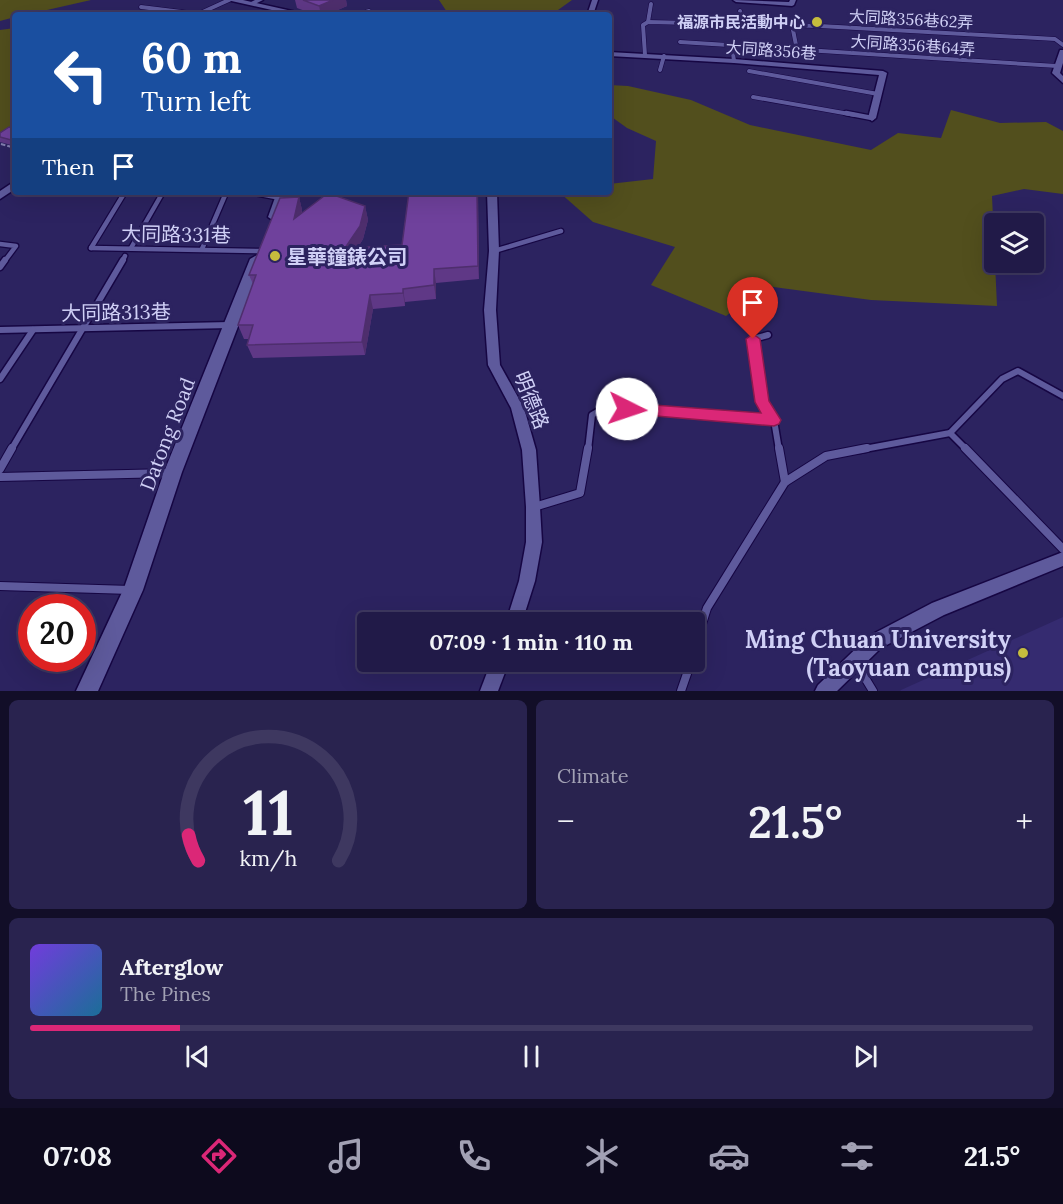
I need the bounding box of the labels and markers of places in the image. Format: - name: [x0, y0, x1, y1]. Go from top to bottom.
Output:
- place label: 福源市民活動中心: [677, 12, 805, 32]
- marker: 福源市民活動中心: [810, 15, 824, 29]
- place label: 星華鐘錶公司: [287, 244, 407, 269]
- marker: 星華鐘錶公司: [268, 249, 282, 263]
- pin: [727, 277, 778, 339]
- place label: Ming Chuan University (Taoyuan campus): [745, 624, 1012, 683]
- marker: Ming Chuan University (Taoyuan campus): [1016, 646, 1030, 660]

